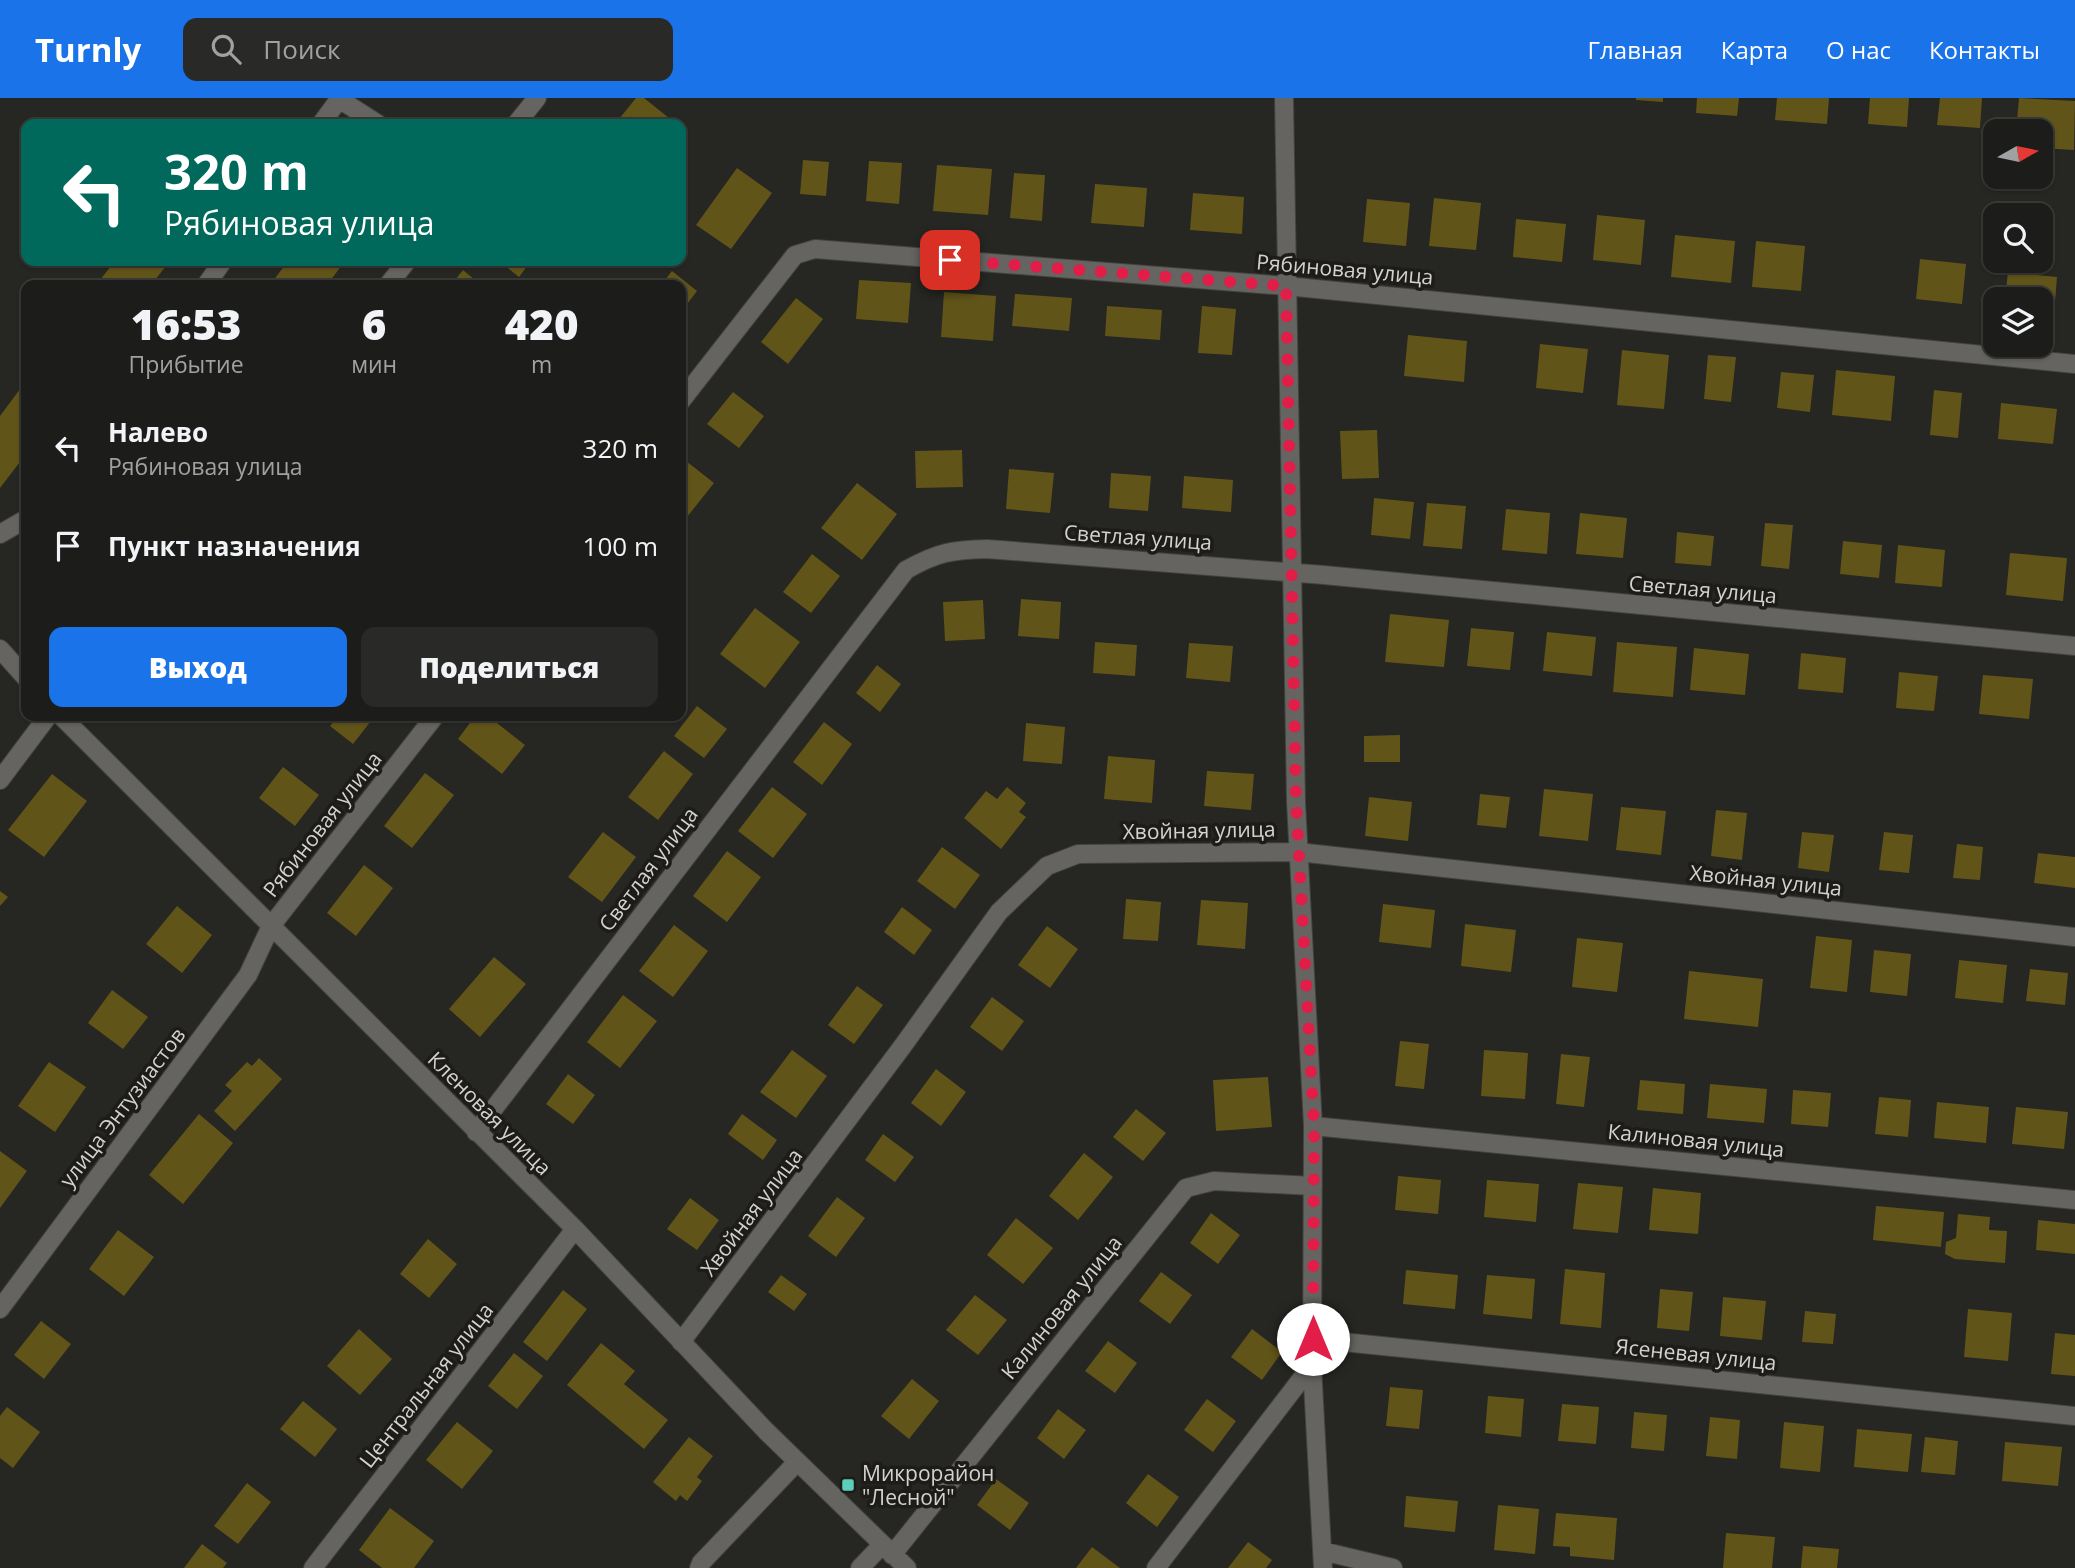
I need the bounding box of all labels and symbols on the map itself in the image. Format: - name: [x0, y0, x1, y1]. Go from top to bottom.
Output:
- north arrow: [1983, 119, 2053, 189]
- pin: [920, 230, 980, 290]
- street label: Рябиновая улица: [1255, 247, 1435, 291]
- street label: Светлая улица: [1063, 518, 1213, 556]
- street label: Светлая улица: [1628, 569, 1778, 609]
- street label: Рябиновая улица: [256, 745, 388, 903]
- street label: Светлая улица: [592, 801, 704, 937]
- street label: Хвойная улица: [1122, 815, 1276, 845]
- street label: Хвойная улица: [1688, 858, 1844, 902]
- street label: улица Энтузиастов: [53, 1022, 191, 1192]
- street label: Кленовая улица: [422, 1045, 558, 1181]
- street label: Калиновая улица: [1606, 1117, 1786, 1163]
- street label: Хвойная улица: [694, 1143, 808, 1281]
- street label: Калиновая улица: [994, 1229, 1128, 1385]
- street label: Центральная улица: [353, 1297, 499, 1473]
- position arrow: [1276, 1302, 1350, 1376]
- street label: Ясеневая улица: [1614, 1332, 1778, 1376]
- place label: Микрорайон "Лесной": [862, 1459, 994, 1511]
- marker: Микрорайон "Лесной": [840, 1477, 856, 1493]

